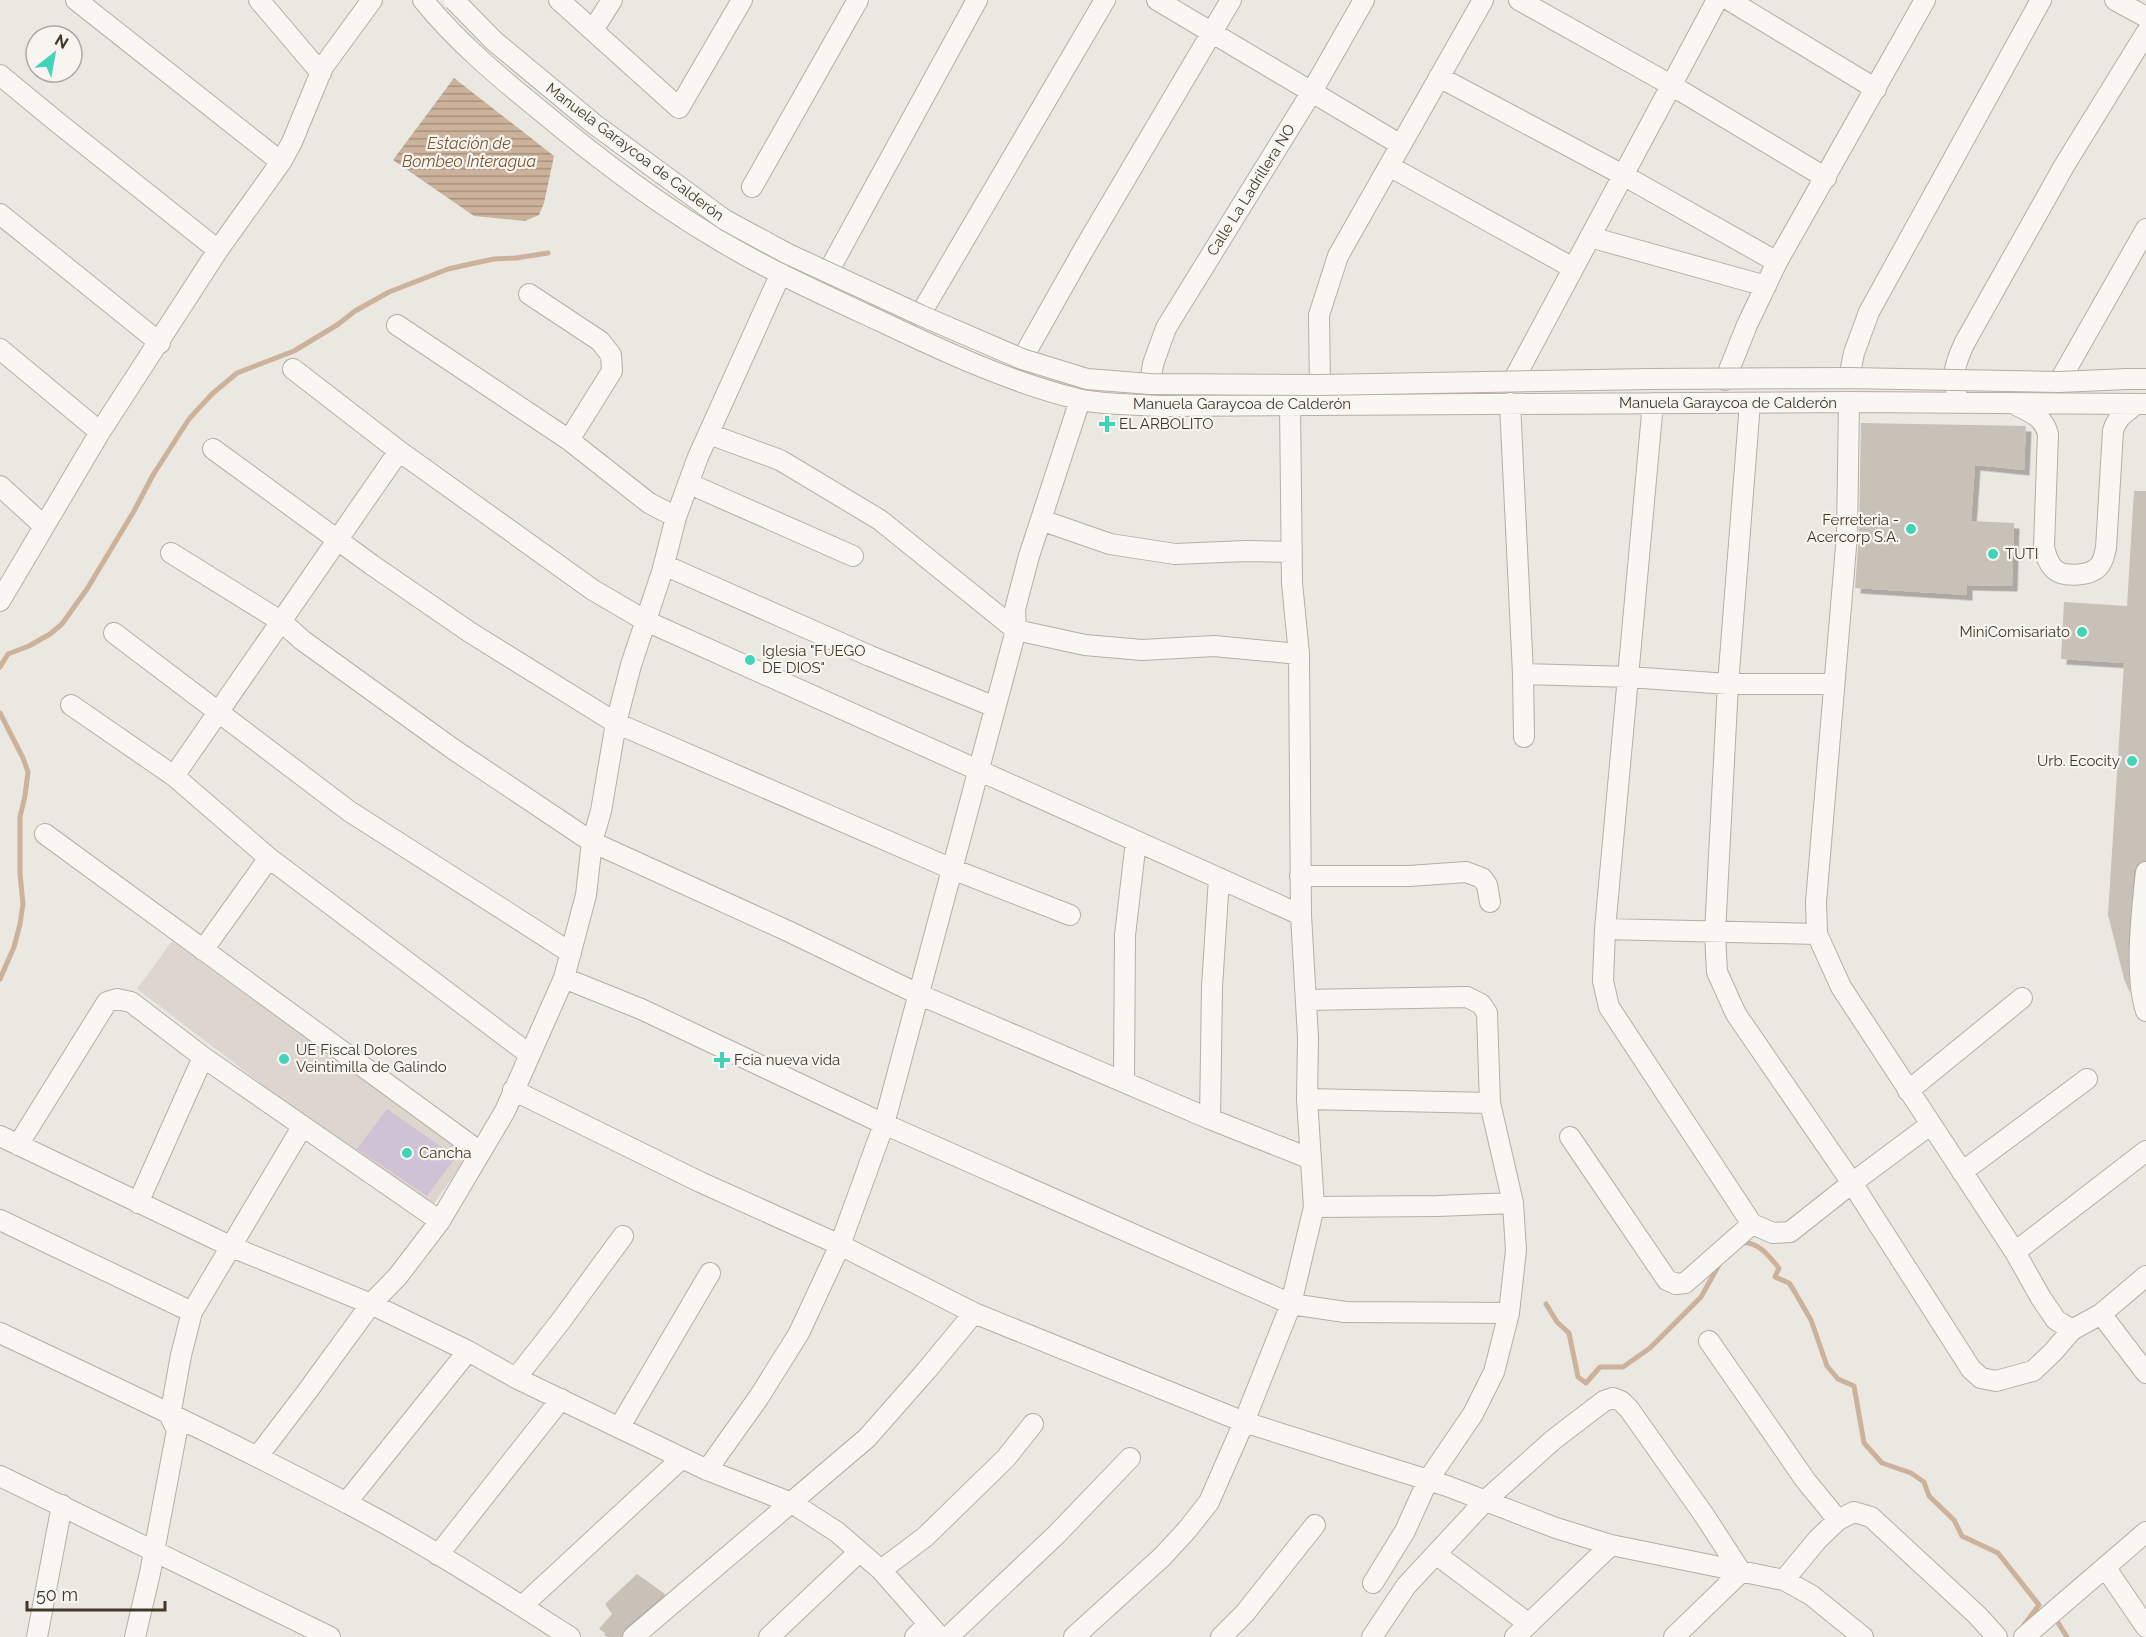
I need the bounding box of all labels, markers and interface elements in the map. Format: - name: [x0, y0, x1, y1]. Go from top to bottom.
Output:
- north arrow: [24, 24, 84, 84]
- text: N: [51, 30, 72, 53]
- street label: Manuela Garaycoa de Calderón: [542, 79, 728, 225]
- street label: Calle La Ladrillera NO: [1203, 121, 1299, 259]
- water label: Estación de Bombeo Interagua: [402, 134, 536, 171]
- street label: Manuela Garaycoa de Calderón: [1619, 394, 1837, 412]
- street label: Manuela Garaycoa de Calderón: [1133, 395, 1351, 413]
- place label: EL ARBOLITO: [1119, 415, 1214, 433]
- marker: EL ARBOLITO: [1100, 417, 1114, 431]
- place label: Ferreteria - Acercorp S.A.: [1807, 511, 1899, 546]
- marker: Ferreteria - Acercorp S.A.: [1904, 522, 1918, 536]
- place label: TUTI: [2005, 545, 2038, 563]
- marker: TUTI: [1986, 547, 2000, 561]
- place label: MiniComisariato: [1959, 623, 2070, 641]
- marker: MiniComisariato: [2075, 625, 2089, 639]
- place label: Iglesia "FUEGO DE DIOS": [762, 642, 865, 677]
- marker: Iglesia "FUEGO DE DIOS": [743, 653, 757, 667]
- place label: Urb. Ecocity: [2037, 752, 2120, 770]
- marker: Urb. Ecocity: [2125, 754, 2139, 768]
- place label: UE Fiscal Dolores Veintimilla de Galindo: [296, 1041, 447, 1076]
- place label: Fcia nueva vida: [734, 1051, 840, 1069]
- marker: UE Fiscal Dolores Veintimilla de Galindo: [277, 1052, 291, 1066]
- marker: Fcia nueva vida: [715, 1053, 729, 1067]
- place label: Cancha: [419, 1144, 471, 1162]
- marker: Cancha: [400, 1146, 414, 1160]
- scale bar: [27, 1574, 165, 1612]
- text: 50 m: [36, 1584, 78, 1605]

